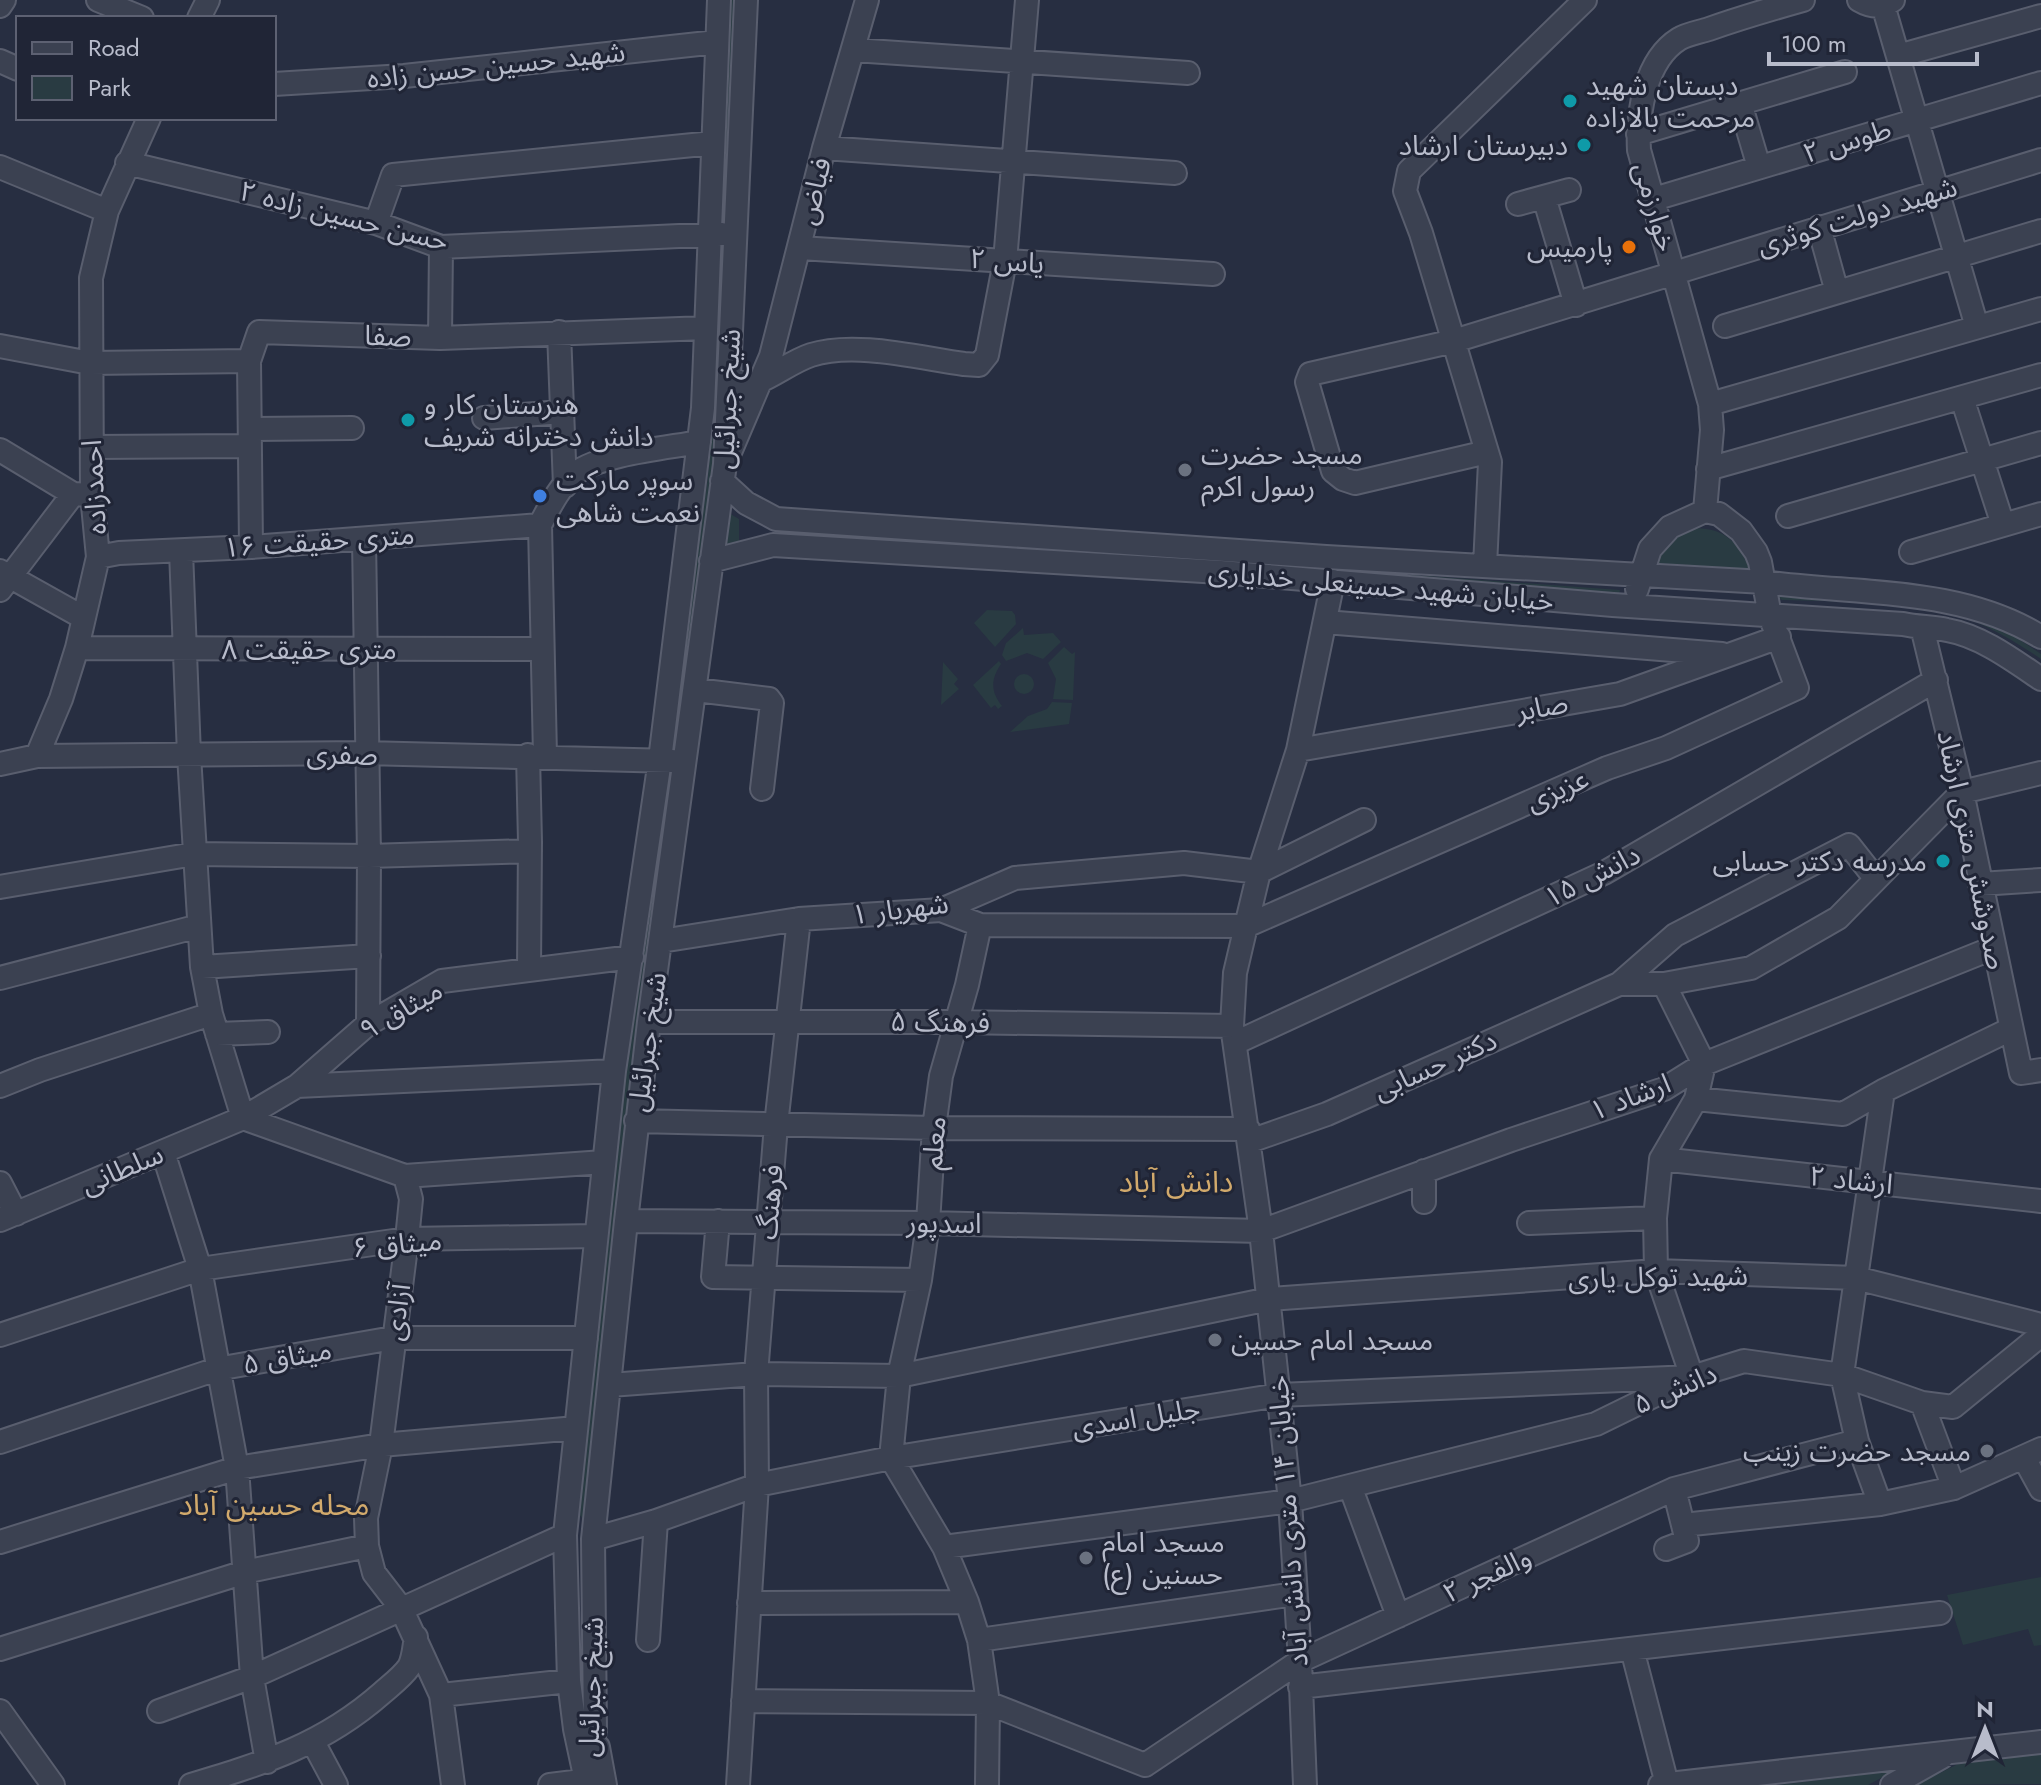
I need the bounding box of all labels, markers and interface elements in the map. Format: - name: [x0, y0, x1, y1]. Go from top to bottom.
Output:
- legend: [16, 16, 276, 120]
- scale bar: [1769, 16, 1977, 66]
- text: 100 m: [1781, 26, 1847, 61]
- text: Road: [88, 30, 140, 65]
- street label: شهید حسین حسن زاده: [365, 31, 627, 99]
- place label: دبستان شهید مرحمت بالازاده: [1586, 65, 1755, 138]
- text: Park: [88, 70, 131, 105]
- marker: دبستان شهید مرحمت بالازاده: [1561, 92, 1579, 110]
- street label: طوس ۲: [1798, 108, 1896, 174]
- place label: دبیرستان ارشاد: [1399, 125, 1568, 166]
- marker: دبیرستان ارشاد: [1575, 136, 1593, 154]
- street label: فیاض: [786, 153, 842, 229]
- street label: خوارزمی: [1623, 158, 1687, 256]
- street label: شهید دولت کوثری: [1752, 166, 1962, 266]
- street label: حسن حسین زاده ۲: [235, 170, 453, 262]
- place label: پارمیس: [1527, 227, 1613, 268]
- street label: یاس ۲: [968, 238, 1046, 284]
- marker: پارمیس: [1620, 238, 1638, 256]
- street label: صفا: [364, 315, 412, 357]
- street label: شیخ جبرائیل: [703, 328, 751, 470]
- place label: هنرستان کار و دانش دخترانه شریف: [424, 384, 654, 457]
- marker: هنرستان کار و دانش دخترانه شریف: [399, 411, 417, 429]
- place label: مسجد حضرت رسول اکرم: [1201, 434, 1363, 507]
- street label: احمدزاده: [71, 438, 117, 536]
- place label: سوپر مارکت نعمت شاهی: [556, 460, 700, 533]
- marker: مسجد حضرت رسول اکرم: [1176, 461, 1194, 479]
- marker: سوپر مارکت نعمت شاهی: [531, 487, 549, 505]
- street label: ۱۶ متری حقیقت: [222, 514, 416, 568]
- street label: خیابان شهید حسینعلی خدایاری: [1207, 550, 1555, 622]
- street label: ۸ متری حقیقت: [221, 629, 397, 670]
- street label: صابر: [1512, 682, 1571, 732]
- street label: صدوشش متری ارشاد: [1927, 726, 2017, 974]
- street label: صفری: [306, 734, 378, 775]
- street label: عزیزی: [1519, 758, 1595, 822]
- street label: دانش ۱۵: [1537, 834, 1647, 918]
- place label: مدرسه دکتر حسابی: [1713, 841, 1927, 882]
- marker: مدرسه دکتر حسابی: [1934, 852, 1952, 870]
- street label: شهریار ۱: [849, 883, 951, 935]
- street label: میثاق ۹: [352, 970, 450, 1050]
- street label: شیخ جبرائیل: [617, 970, 677, 1114]
- street label: فرهنگ ۵: [890, 1001, 990, 1043]
- street label: دکتر حسابی: [1367, 1020, 1503, 1110]
- street label: ارشاد ۱: [1583, 1063, 1677, 1131]
- street label: معلم: [911, 1115, 958, 1171]
- street label: سلطانی: [74, 1133, 170, 1205]
- street label: ارشاد ۲: [1807, 1155, 1895, 1205]
- district label: دانش آباد: [1119, 1160, 1233, 1203]
- street label: فرهنگ: [746, 1163, 794, 1241]
- street label: اسدپور: [905, 1202, 982, 1244]
- street label: میثاق ۶: [350, 1220, 444, 1268]
- street label: شهید توکل یاری: [1568, 1255, 1748, 1299]
- street label: آزادی: [373, 1279, 422, 1343]
- place label: مسجد امام حسین: [1231, 1320, 1433, 1361]
- street label: میثاق ۵: [239, 1329, 335, 1385]
- marker: مسجد امام حسین: [1206, 1331, 1224, 1349]
- street label: دانش ۵: [1627, 1353, 1723, 1425]
- street label: خیابان ۱۴ متری دانش آباد: [1257, 1374, 1319, 1668]
- street label: جلیل اسدی: [1069, 1388, 1203, 1448]
- place label: مسجد حضرت زینب: [1743, 1431, 1971, 1472]
- marker: مسجد حضرت زینب: [1978, 1442, 1996, 1460]
- district label: محله حسین آباد: [179, 1483, 369, 1526]
- place label: مسجد امام حسنین (ع): [1102, 1522, 1225, 1595]
- street label: والفجر ۲: [1436, 1537, 1538, 1613]
- marker: مسجد امام حسنین (ع): [1077, 1549, 1095, 1567]
- street label: شیخ جبرائیل: [568, 1616, 614, 1758]
- north arrow: [1945, 1689, 2025, 1769]
- text: N: [1976, 1693, 1994, 1725]

